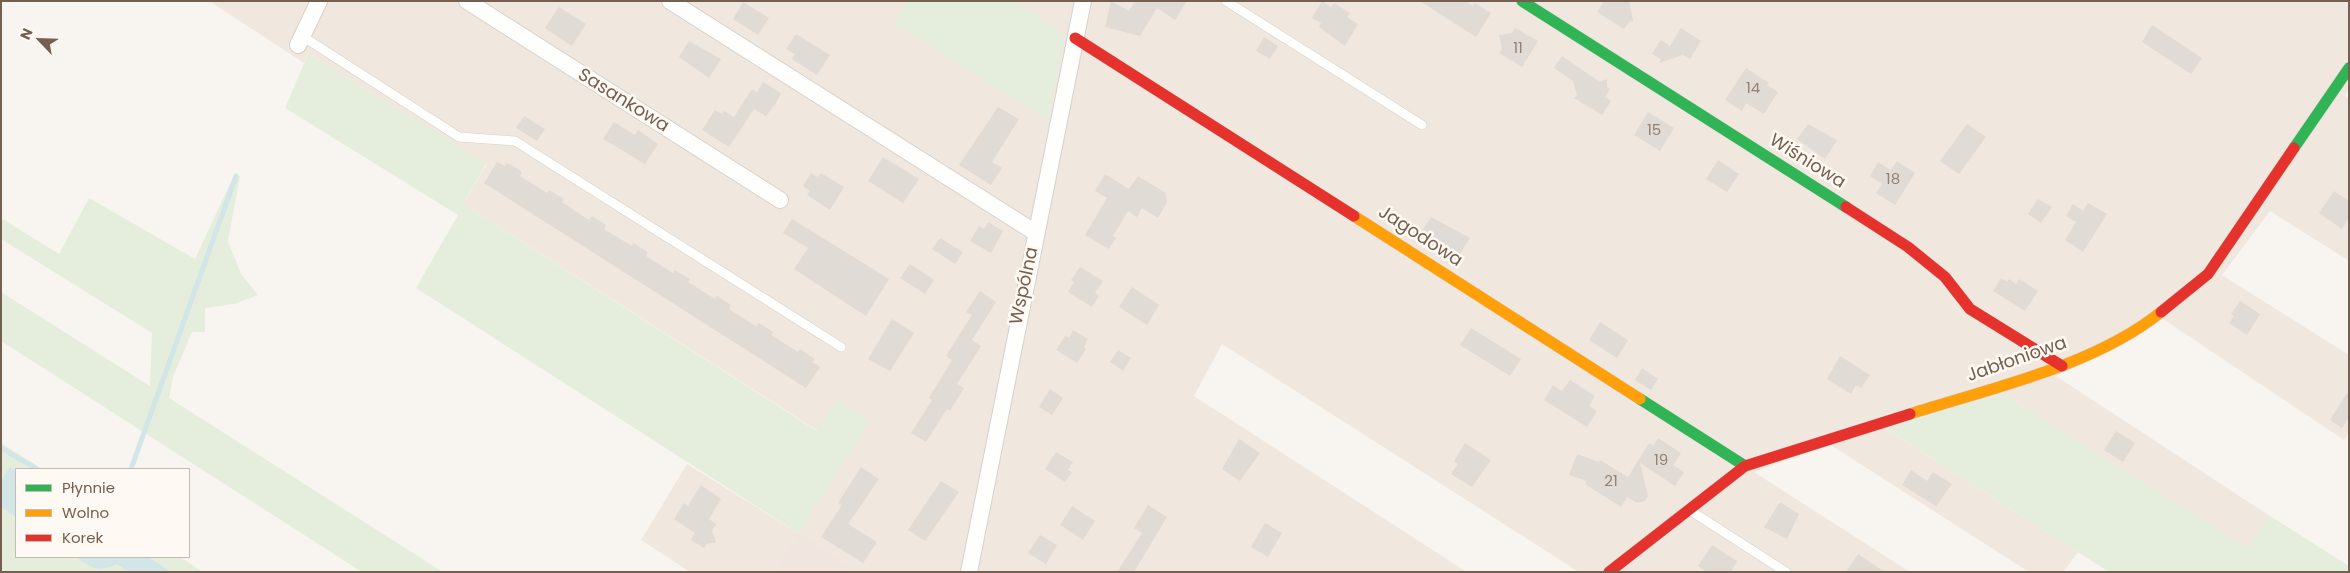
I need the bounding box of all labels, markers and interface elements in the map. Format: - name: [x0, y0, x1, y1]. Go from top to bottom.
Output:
- north arrow: [15, 15, 65, 65]
- text: N: [15, 25, 38, 43]
- house number: 11: [1513, 40, 1523, 58]
- street label: Sasankowa: [573, 64, 673, 138]
- house number: 14: [1746, 80, 1760, 98]
- house number: 15: [1647, 122, 1661, 140]
- street label: Wiśniowa: [1765, 130, 1849, 194]
- house number: 18: [1886, 171, 1900, 189]
- street label: Jagodowa: [1374, 202, 1466, 272]
- street label: Wspólna: [1006, 245, 1044, 327]
- street label: Jabłoniowa: [1964, 333, 2070, 387]
- house number: 19: [1654, 452, 1668, 470]
- legend: [15, 468, 190, 558]
- house number: 21: [1604, 473, 1618, 491]
- text: Płynnie: [62, 477, 115, 498]
- text: Wolno: [62, 502, 109, 523]
- text: Korek: [62, 527, 103, 548]

